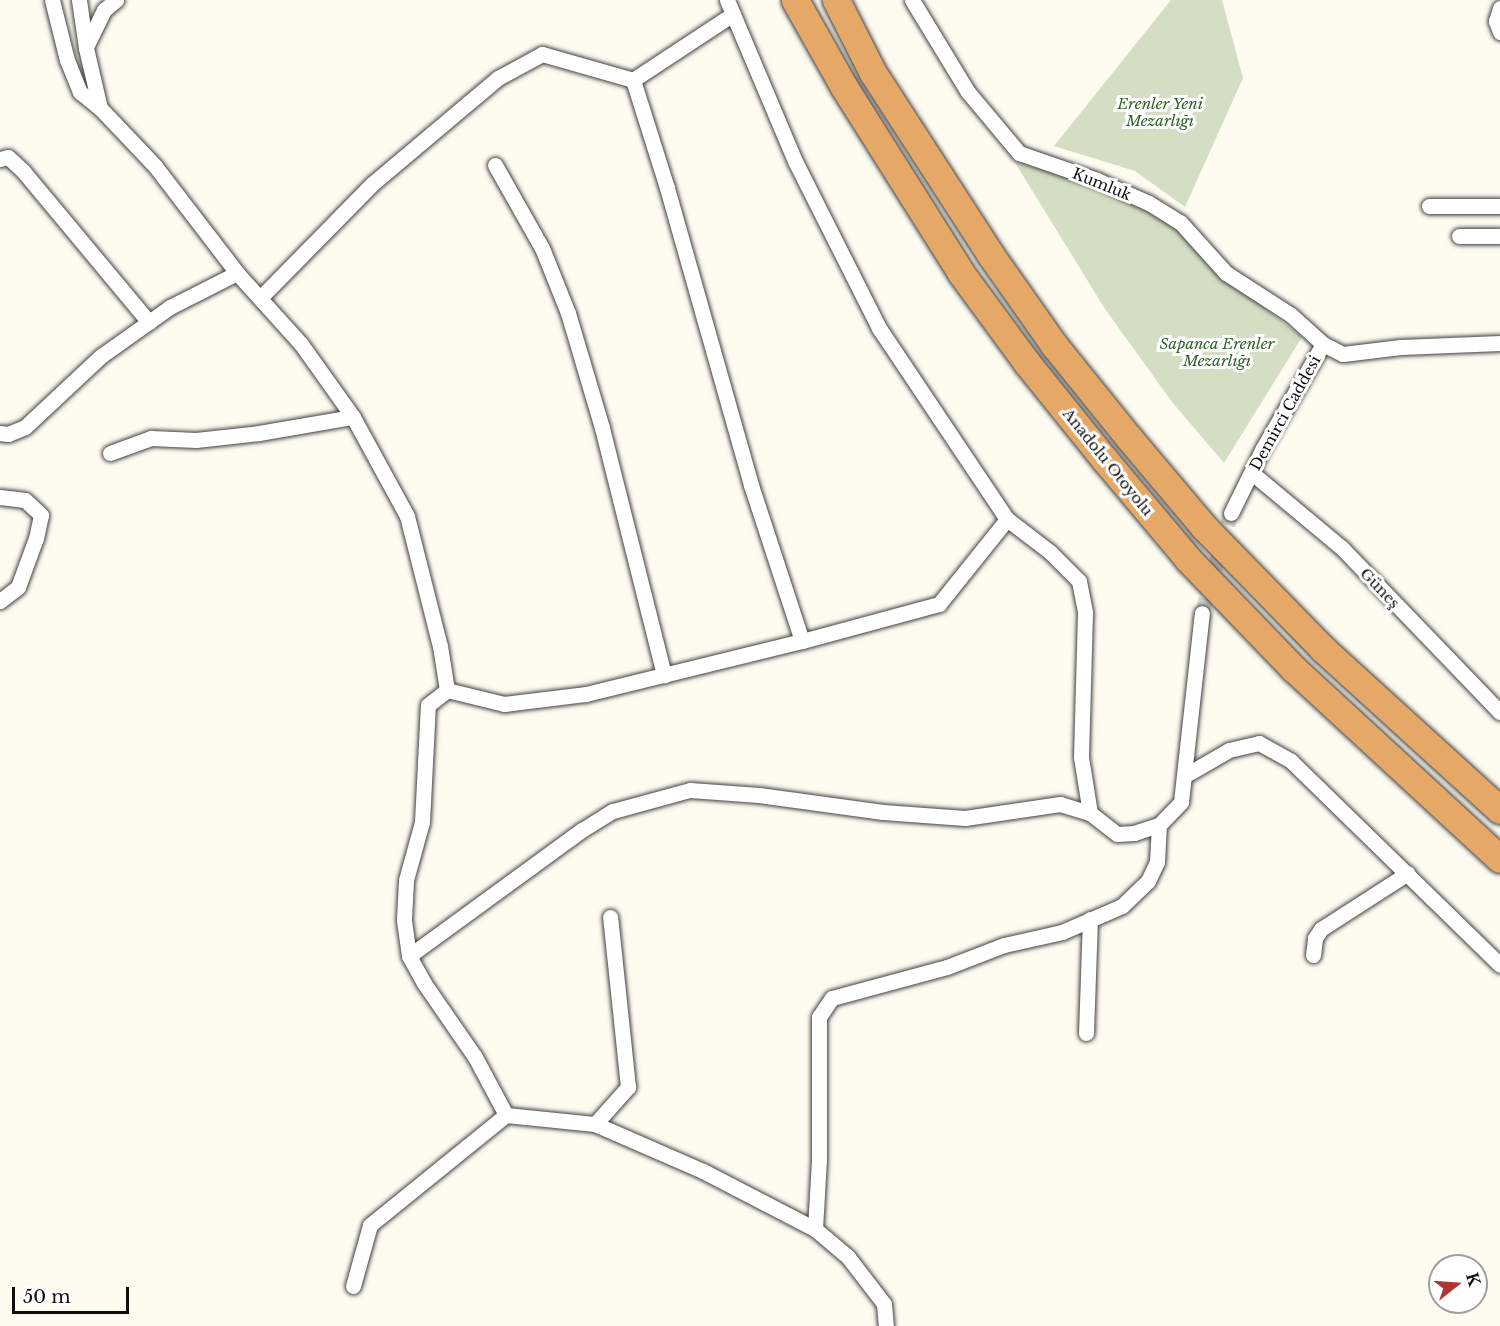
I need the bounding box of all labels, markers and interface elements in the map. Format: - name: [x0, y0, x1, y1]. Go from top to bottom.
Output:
- park label: Erenler Yeni Mezarlığı: [1117, 94, 1203, 129]
- street label: Kumluk: [1070, 164, 1134, 204]
- park label: Sapanca Erenler Mezarlığı: [1159, 334, 1275, 369]
- street label: Demirci Caddesi: [1246, 352, 1324, 474]
- street label: Anadolu Otoyolu: [1059, 405, 1157, 519]
- street label: Güneş: [1357, 564, 1403, 612]
- north arrow: [1428, 1254, 1488, 1314]
- text: K: [1462, 1270, 1485, 1289]
- scale bar: [15, 1275, 132, 1313]
- text: 50 m: [23, 1286, 71, 1308]

